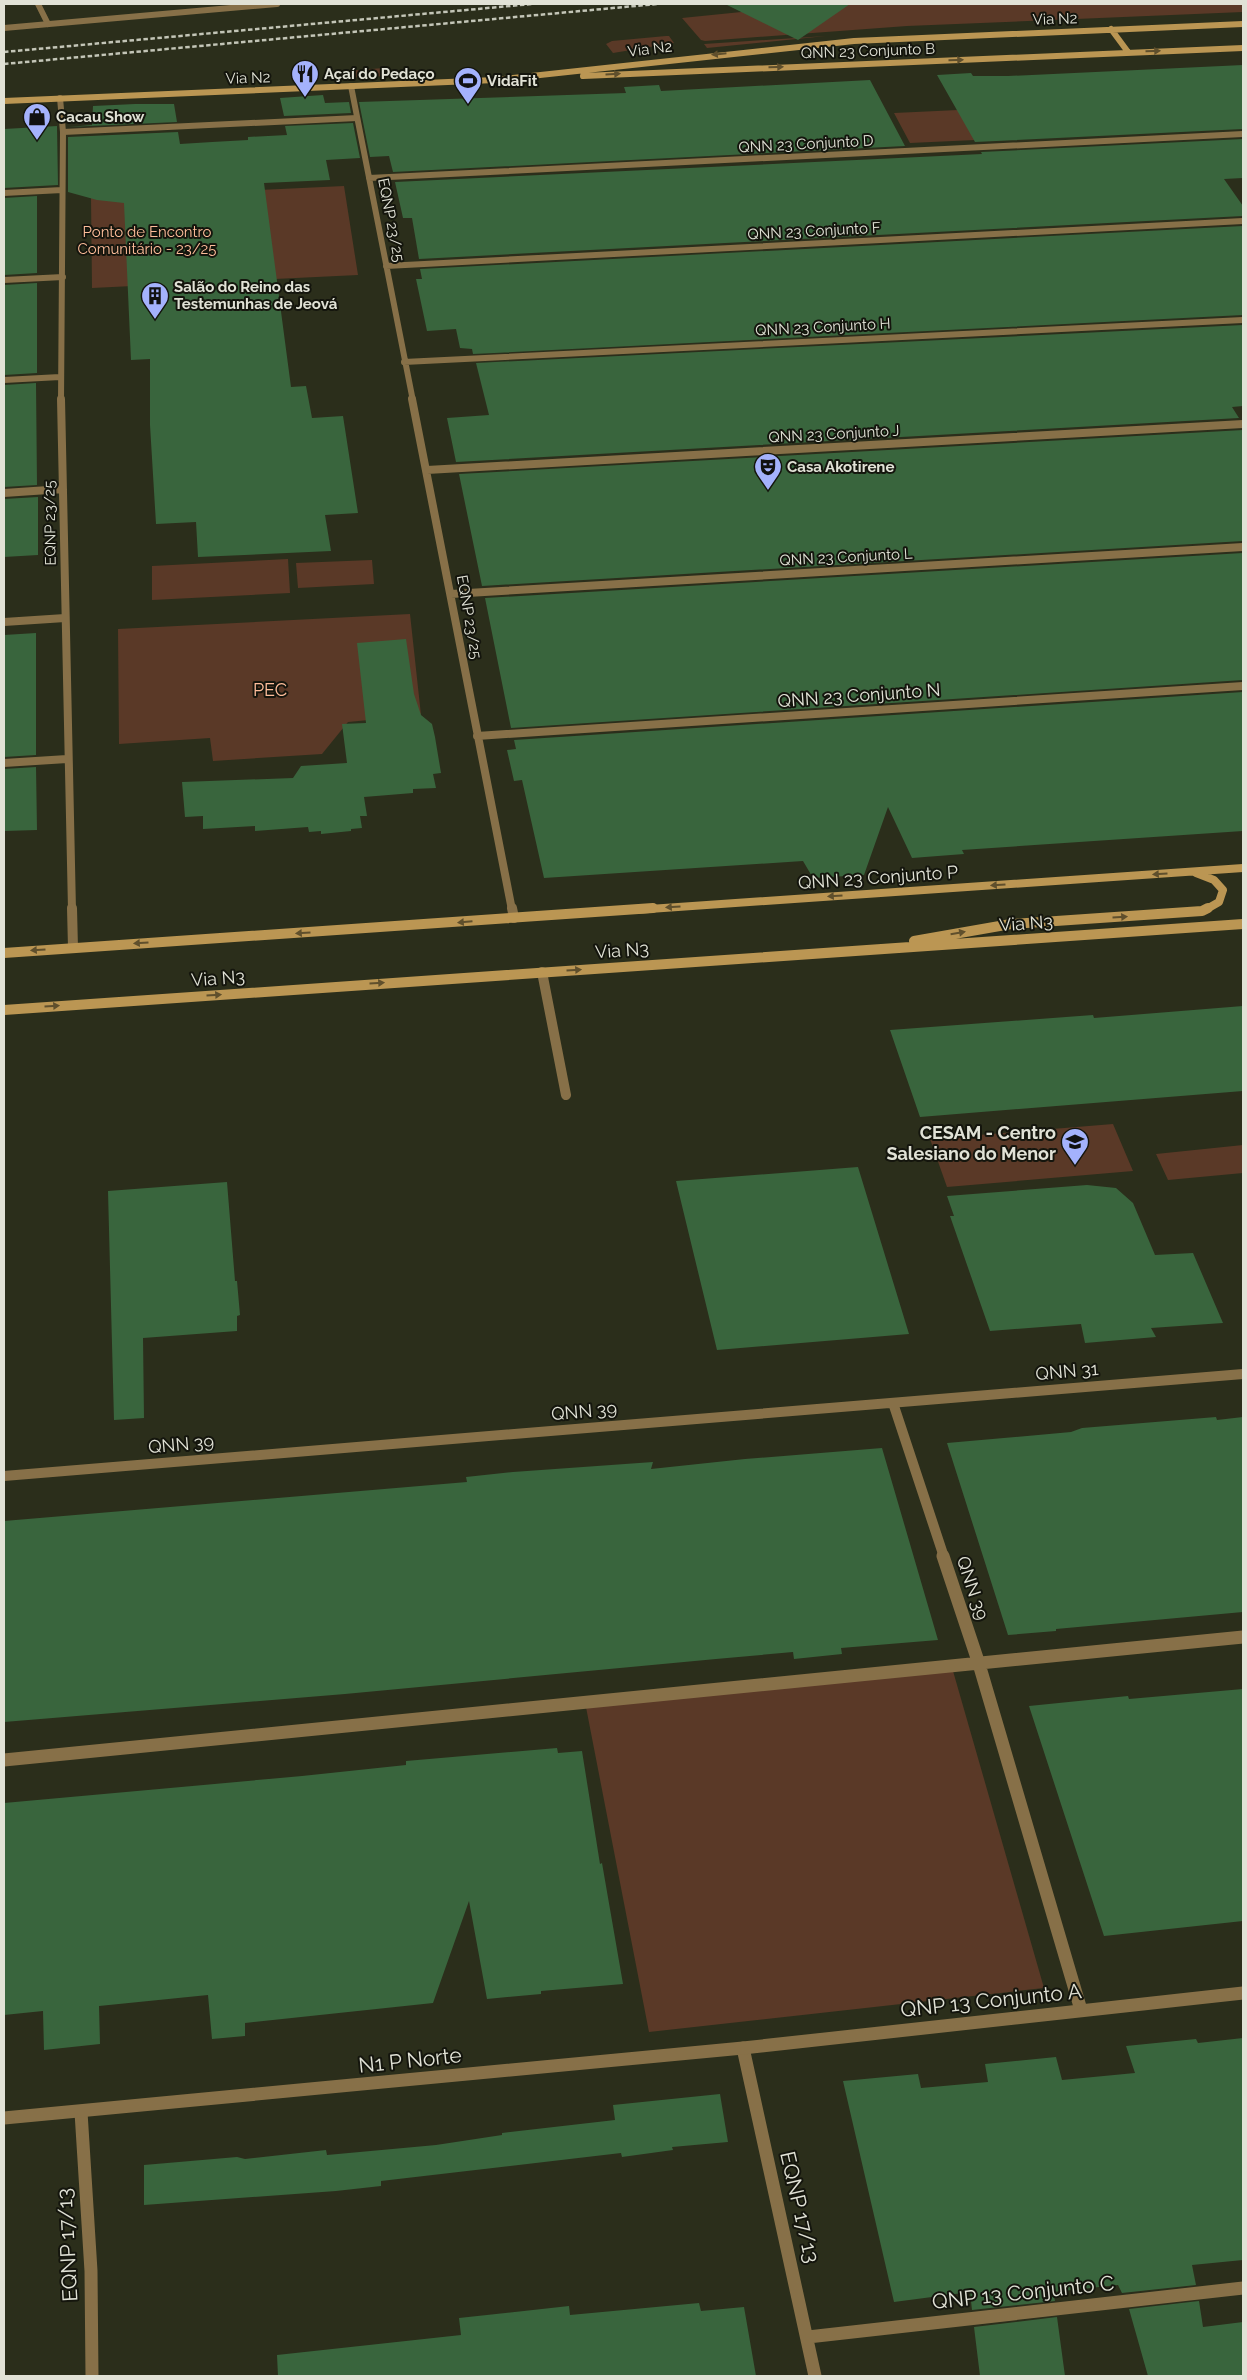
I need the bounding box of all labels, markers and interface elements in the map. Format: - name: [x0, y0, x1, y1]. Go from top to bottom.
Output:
- street label: Via N2: [1032, 9, 1078, 29]
- street label: Via N2: [627, 37, 674, 61]
- street label: QNN 23 Conjunto B: [801, 40, 935, 62]
- one-way arrow: [1145, 47, 1161, 55]
- one-way arrow: [710, 50, 726, 58]
- one-way arrow: [948, 55, 964, 63]
- restaurant icon: Açaí do Pedaço: [290, 59, 320, 98]
- one-way arrow: [768, 63, 784, 71]
- place label: Açaí do Pedaço: [324, 65, 435, 83]
- sports icon: VidaFit: [453, 66, 483, 105]
- street label: Via N2: [225, 68, 271, 88]
- one-way arrow: [606, 70, 622, 78]
- place label: VidaFit: [487, 72, 538, 90]
- shop icon: Cacau Show: [22, 102, 52, 141]
- place label: Cacau Show: [56, 108, 145, 126]
- street label: QNN 23 Conjunto D: [738, 131, 874, 157]
- street label: EQNP 23/25: [374, 177, 408, 263]
- street label: QNN 23 Conjunto F: [747, 219, 881, 243]
- park label: Ponto de Encontro Comunitário - 23/25: [77, 223, 217, 258]
- place label: Salão do Reino das Testemunhas de Jeová: [174, 278, 338, 313]
- building icon: Salão do Reino das Testemunhas de Jeová: [140, 281, 170, 320]
- street label: QNN 23 Conjunto H: [755, 314, 891, 340]
- street label: QNN 23 Conjunto J: [768, 422, 900, 446]
- theatre icon: Casa Akotirene: [753, 452, 783, 491]
- place label: Casa Akotirene: [787, 458, 894, 476]
- street label: EQNP 23/25: [40, 480, 60, 566]
- street label: QNN 23 Conjunto L: [779, 545, 913, 569]
- street label: EQNP 23/25: [453, 574, 485, 660]
- park label: PEC: [253, 679, 287, 700]
- street label: QNN 23 Conjunto N: [777, 679, 941, 711]
- street label: QNN 23 Conjunto P: [797, 861, 959, 893]
- one-way arrow: [1151, 870, 1167, 878]
- one-way arrow: [989, 882, 1005, 890]
- one-way arrow: [827, 893, 843, 901]
- one-way arrow: [665, 903, 681, 911]
- street label: Via N3: [998, 911, 1054, 935]
- one-way arrow: [1112, 912, 1128, 920]
- one-way arrow: [457, 918, 473, 926]
- one-way arrow: [295, 929, 311, 937]
- one-way arrow: [951, 929, 967, 937]
- street label: Via N3: [594, 938, 650, 962]
- one-way arrow: [133, 940, 149, 948]
- one-way arrow: [30, 947, 46, 955]
- street label: Via N3: [190, 966, 246, 990]
- one-way arrow: [566, 966, 582, 974]
- one-way arrow: [369, 979, 385, 987]
- one-way arrow: [207, 990, 223, 998]
- one-way arrow: [45, 1002, 61, 1010]
- place label: CESAM - Centro Salesiano do Menor: [886, 1122, 1056, 1164]
- school or university icon: CESAM - Centro Salesiano do Menor: [1060, 1127, 1090, 1166]
- street label: QNN 31: [1035, 1358, 1100, 1384]
- street label: QNN 39: [550, 1398, 618, 1424]
- street label: QNN 39: [147, 1431, 215, 1457]
- street label: QNN 39: [953, 1553, 993, 1623]
- street label: QNP 13 Conjunto A: [899, 1978, 1083, 2022]
- street label: N1 P Norte: [357, 2042, 463, 2078]
- street label: EQNP 17/13: [775, 2149, 825, 2265]
- street label: EQNP 17/13: [52, 2188, 82, 2302]
- street label: QNP 13 Conjunto C: [931, 2270, 1115, 2314]

